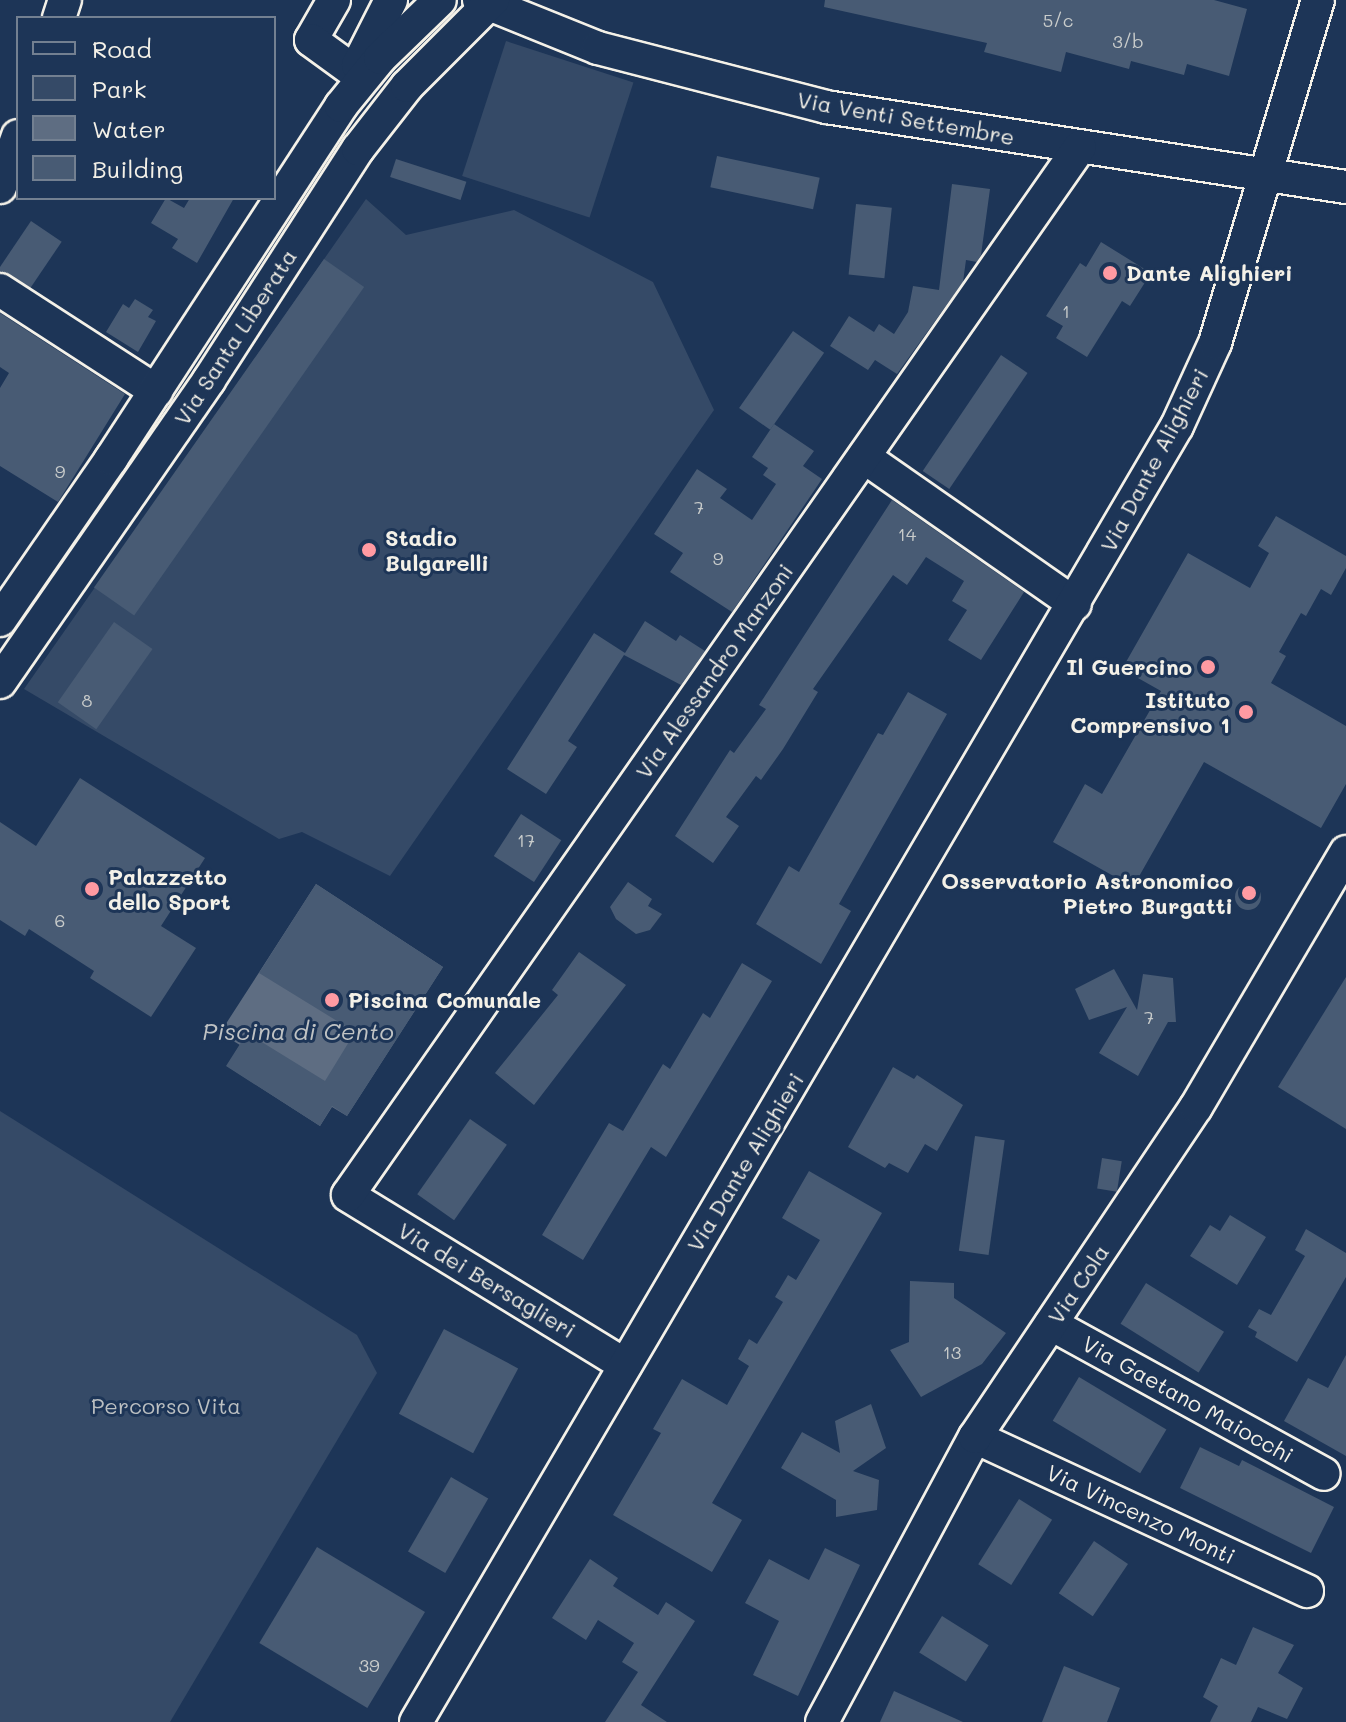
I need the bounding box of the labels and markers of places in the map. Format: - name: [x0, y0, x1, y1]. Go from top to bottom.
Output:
- place label: Dante Alighieri: [1126, 260, 1293, 286]
- marker: Dante Alighieri: [1101, 264, 1119, 282]
- place label: Stadio Bulgarelli: [385, 524, 489, 576]
- marker: Stadio Bulgarelli: [360, 541, 378, 559]
- place label: Il Guercino: [1066, 654, 1192, 680]
- marker: Il Guercino: [1199, 658, 1217, 676]
- place label: Istituto Comprensivo 1: [1070, 686, 1230, 738]
- marker: Istituto Comprensivo 1: [1237, 703, 1255, 721]
- place label: Palazzetto dello Sport: [108, 863, 230, 914]
- place label: Osservatorio Astronomico Pietro Burgatti: [941, 867, 1233, 918]
- marker: Palazzetto dello Sport: [83, 880, 101, 898]
- marker: Osservatorio Astronomico Pietro Burgatti: [1240, 884, 1258, 902]
- place label: Piscina Comunale: [348, 987, 541, 1013]
- marker: Piscina Comunale: [323, 991, 341, 1009]

